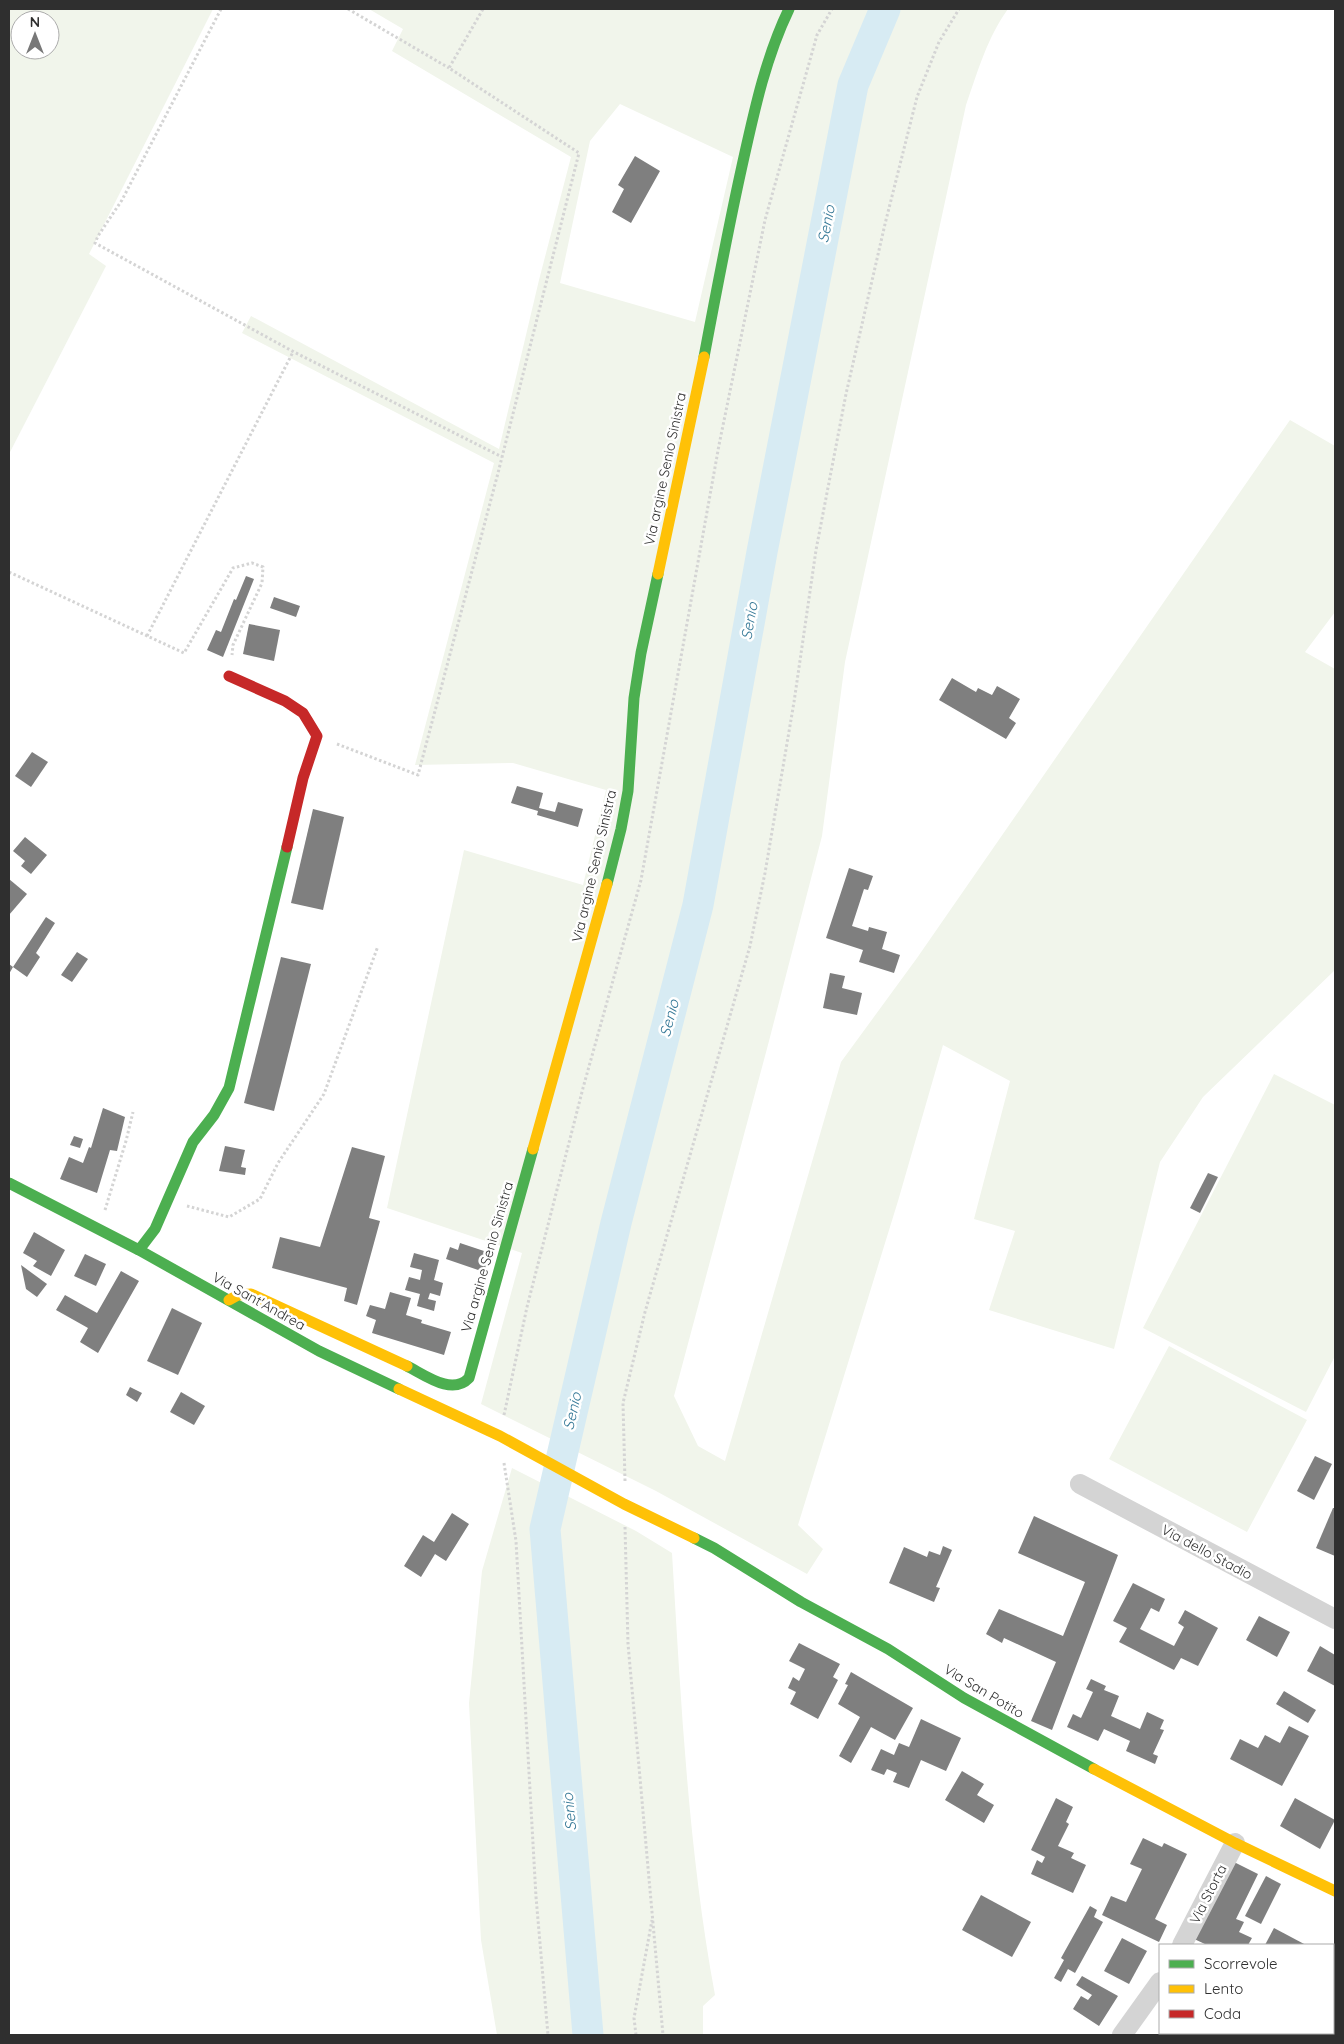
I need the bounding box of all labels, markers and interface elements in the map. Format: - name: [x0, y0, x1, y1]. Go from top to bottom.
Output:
- north arrow: [10, 10, 60, 60]
- text: N: [30, 13, 40, 31]
- water label: Senio: [813, 203, 839, 244]
- street label: Via argine Senio Sinistra: [640, 391, 690, 547]
- water label: Senio: [736, 600, 762, 641]
- street label: Via argine Senio Sinistra: [568, 788, 620, 944]
- water label: Senio: [655, 996, 683, 1039]
- street label: Via argine Senio Sinistra: [457, 1180, 517, 1334]
- street label: Via Sant'Andrea: [209, 1268, 309, 1334]
- water label: Senio: [558, 1390, 586, 1432]
- street label: Via dello Stadio: [1158, 1520, 1256, 1584]
- street label: Via San Potito: [941, 1660, 1027, 1722]
- water label: Senio: [558, 1791, 580, 1832]
- street label: Via Storta: [1185, 1861, 1231, 1927]
- legend: [1159, 1944, 1334, 2034]
- text: Scorrevole: [1204, 1954, 1278, 1973]
- text: Lento: [1204, 1979, 1243, 1998]
- text: Coda: [1204, 2004, 1241, 2023]

